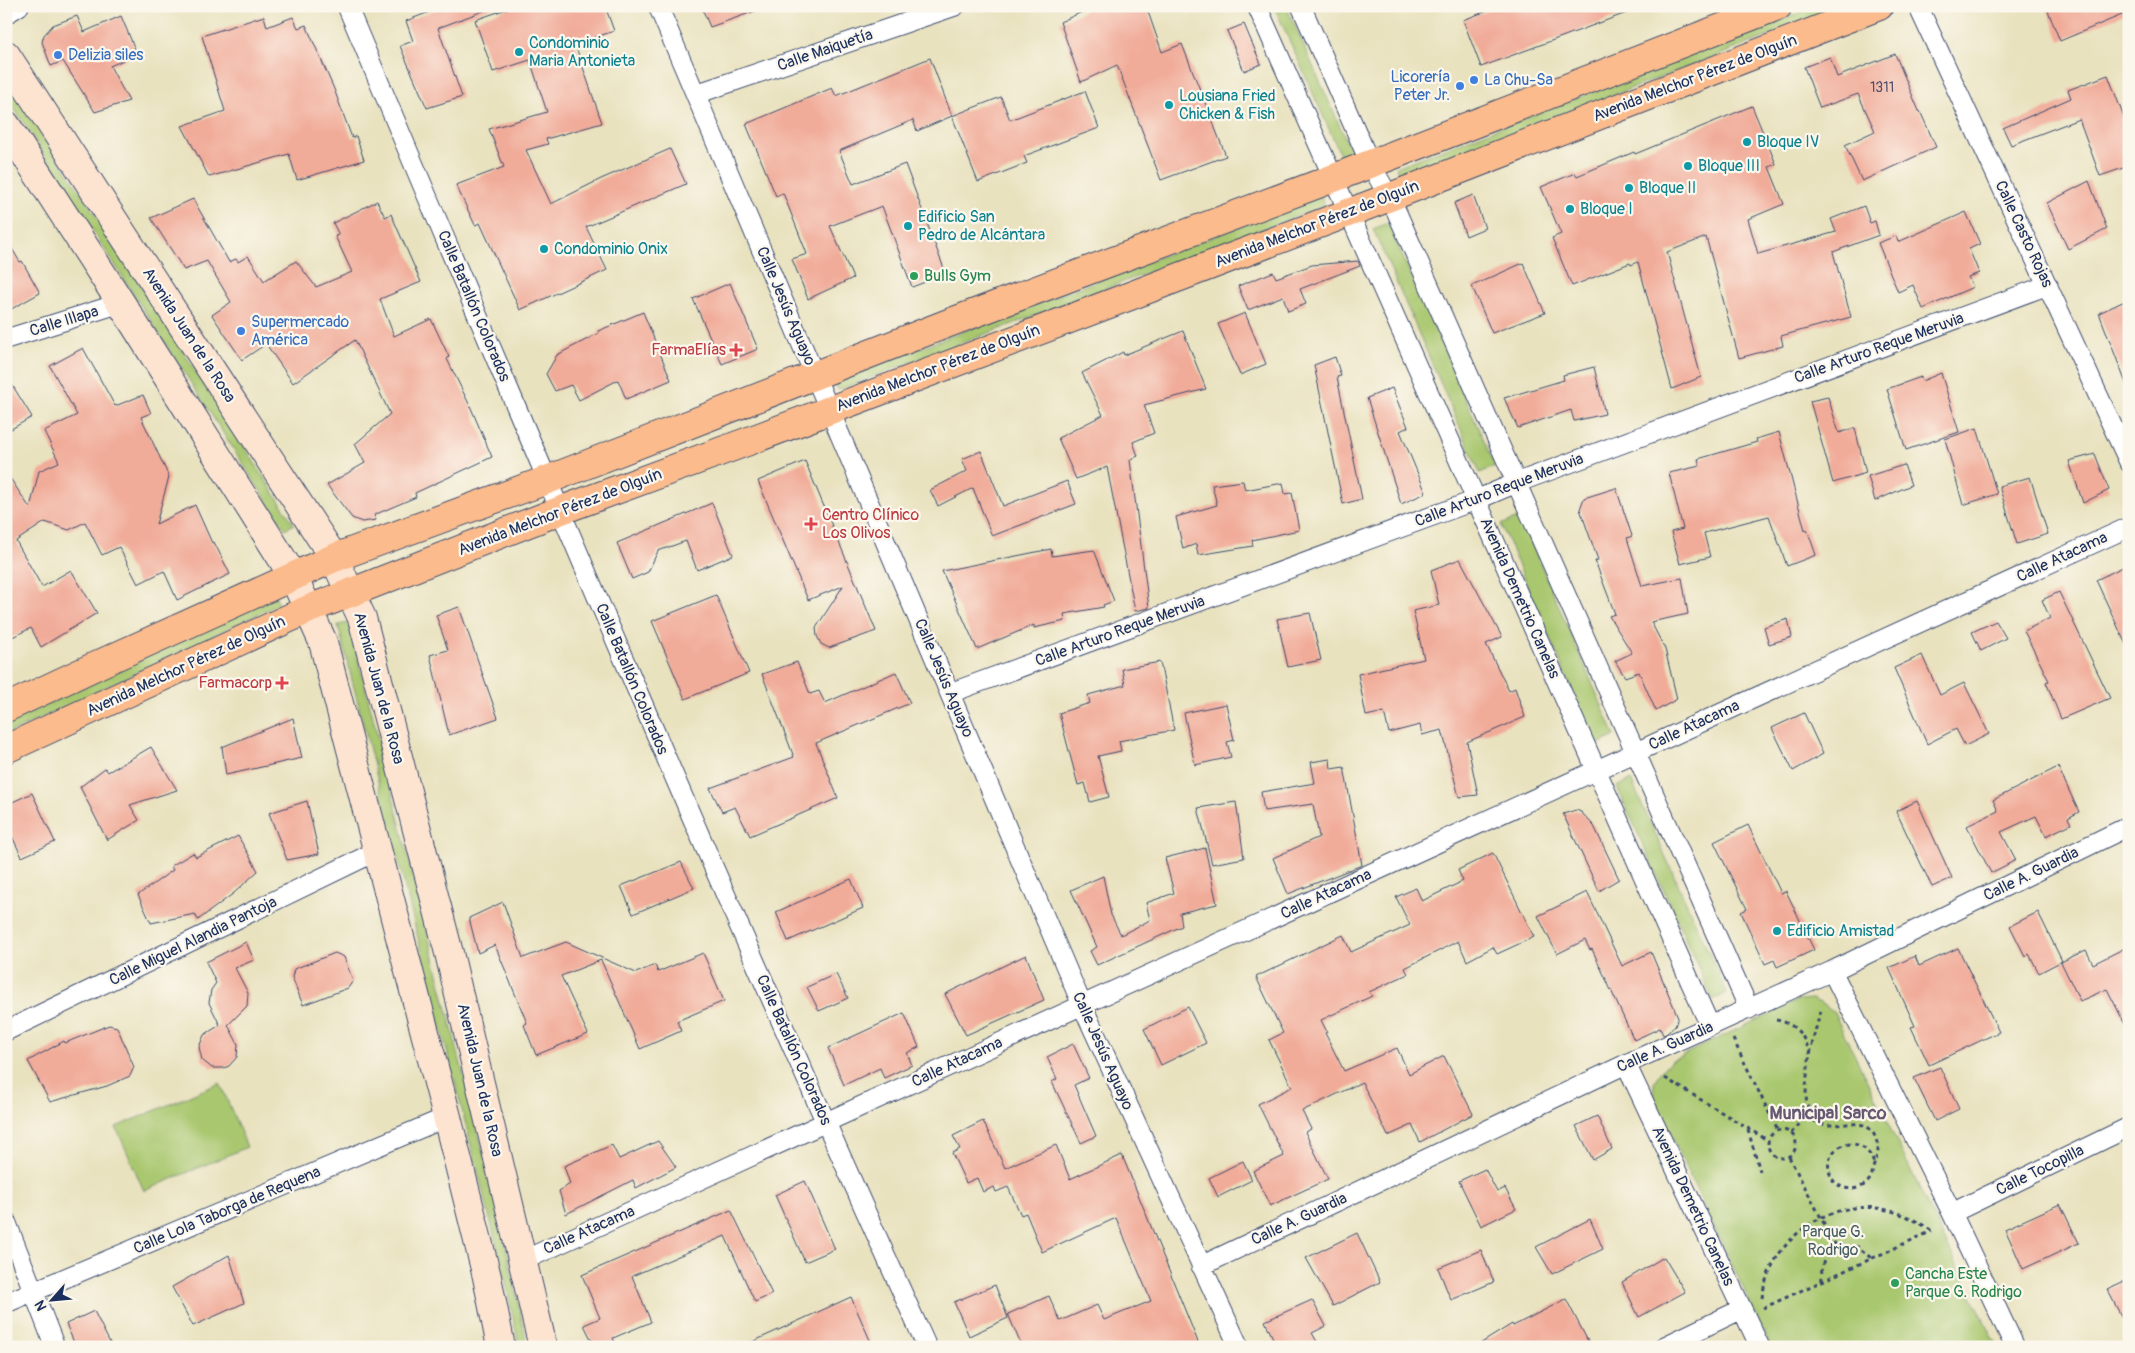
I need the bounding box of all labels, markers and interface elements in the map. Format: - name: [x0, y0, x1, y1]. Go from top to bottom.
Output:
- street label: Calle Maiquetía: [775, 24, 875, 76]
- street label: Avenida Melchor Pérez de Olguín: [1590, 30, 1800, 126]
- place label: Condominio Maria Antonieta: [529, 33, 635, 71]
- place label: Delizia siles: [68, 45, 144, 65]
- marker: Condominio Maria Antonieta: [513, 46, 525, 58]
- marker: Delizia siles: [52, 49, 64, 61]
- place label: Licorería Peter Jr.: [1390, 67, 1450, 105]
- place label: La Chu-Sa: [1484, 70, 1553, 90]
- marker: La Chu-Sa: [1468, 74, 1480, 86]
- house number: 1311: [1870, 79, 1894, 96]
- marker: Licorería Peter Jr.: [1454, 80, 1466, 92]
- place label: Lousiana Fried Chicken & Fish: [1179, 86, 1276, 124]
- marker: Lousiana Fried Chicken & Fish: [1163, 99, 1175, 111]
- place label: Bloque IV: [1757, 132, 1819, 152]
- marker: Bloque IV: [1741, 136, 1753, 148]
- place label: Bloque III: [1698, 156, 1760, 176]
- marker: Bloque III: [1682, 160, 1694, 172]
- street label: Avenida Melchor Pérez de Olguín: [1212, 176, 1422, 272]
- street label: Calle Casto Rojas: [1991, 177, 2057, 291]
- place label: Bloque II: [1639, 178, 1696, 198]
- marker: Bloque II: [1623, 182, 1635, 194]
- place label: Bloque I: [1580, 199, 1633, 219]
- marker: Bloque I: [1564, 203, 1576, 215]
- place label: Edificio San Pedro de Alcántara: [918, 207, 1045, 245]
- marker: Edificio San Pedro de Alcántara: [902, 220, 914, 232]
- street label: Calle Batallón Colorados: [433, 227, 515, 385]
- place label: Condominio Onix: [554, 239, 668, 259]
- marker: Condominio Onix: [538, 243, 550, 255]
- street label: Calle Jesús Aguayo: [752, 244, 820, 369]
- street label: Avenida Juan de la Rosa: [138, 264, 240, 406]
- place label: Bulls Gym: [924, 266, 991, 286]
- marker: Bulls Gym: [908, 270, 920, 282]
- street label: Calle Illapa: [27, 301, 101, 341]
- street label: Calle Arturo Reque Meruvia: [1791, 308, 1967, 388]
- place label: Supermercado América: [251, 312, 349, 350]
- street label: Avenida Melchor Pérez de Olguín: [833, 320, 1043, 416]
- marker: Supermercado América: [235, 325, 247, 337]
- place label: FarmaElías: [651, 340, 726, 360]
- marker: FarmaElías: [730, 344, 742, 356]
- street label: Calle Arturo Reque Meruvia: [1412, 449, 1586, 531]
- street label: Avenida Melchor Pérez de Olguín: [455, 464, 665, 560]
- place label: Centro Clínico Los Olivos: [822, 505, 919, 543]
- street label: Avenida Demetrio Canelas: [1475, 514, 1565, 682]
- marker: Centro Clínico Los Olivos: [804, 517, 818, 531]
- street label: Calle Atacama: [2013, 527, 2111, 587]
- street label: Calle Arturo Reque Meruvia: [1032, 591, 1208, 671]
- street label: Calle Batallón Colorados: [591, 600, 673, 758]
- street label: Avenida Juan de la Rosa: [349, 610, 409, 766]
- street label: Avenida Melchor Pérez de Olguín: [83, 611, 289, 721]
- street label: Calle Jesús Aguayo: [910, 616, 978, 741]
- place label: Farmacorp: [199, 673, 272, 693]
- marker: Farmacorp: [276, 677, 288, 689]
- street label: Calle Atacama: [1645, 695, 1743, 755]
- street label: Calle A. Guardia: [1980, 842, 2082, 906]
- street label: Calle Atacama: [1277, 864, 1375, 924]
- street label: Calle Miguel Alandia Pantoja: [106, 892, 280, 990]
- place label: Edificio Amistad: [1787, 921, 1894, 941]
- marker: Edificio Amistad: [1771, 925, 1783, 937]
- street label: Calle Batallón Colorados: [752, 972, 836, 1128]
- street label: Calle Jesús Aguayo: [1068, 989, 1138, 1114]
- street label: Avenida Juan de la Rosa: [453, 1001, 507, 1159]
- street label: Calle A. Guardia: [1614, 1017, 1716, 1077]
- street label: Calle Atacama: [908, 1032, 1006, 1092]
- district label: Municipal Sarco: [1770, 1102, 1887, 1125]
- street label: Avenida Demetrio Canelas: [1647, 1123, 1739, 1289]
- street label: Calle Tocopilla: [1993, 1140, 2087, 1200]
- street label: Calle Lola Taborga de Requena: [130, 1161, 324, 1259]
- street label: Calle A. Guardia: [1248, 1188, 1350, 1250]
- street label: Calle Atacama: [540, 1201, 638, 1259]
- park label: Parque G. Rodrigo: [1802, 1222, 1864, 1260]
- place label: Cancha Este Parque G. Rodrigo: [1905, 1264, 2022, 1302]
- north arrow: [28, 1276, 78, 1326]
- marker: Cancha Este Parque G. Rodrigo: [1889, 1277, 1901, 1289]
- text: N: [31, 1298, 51, 1314]

